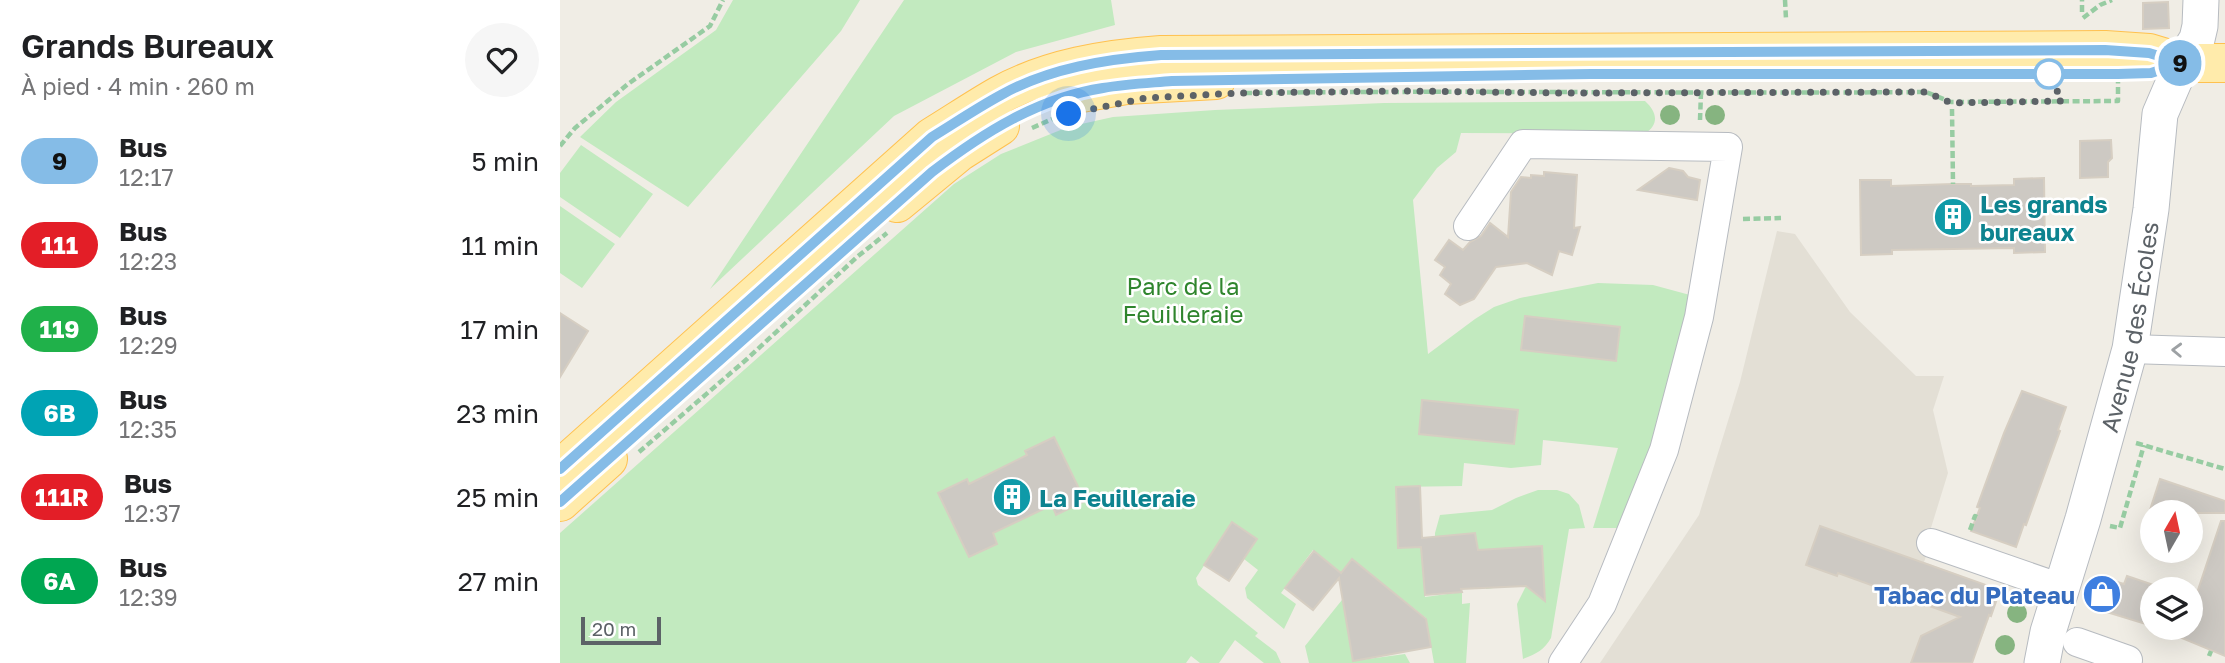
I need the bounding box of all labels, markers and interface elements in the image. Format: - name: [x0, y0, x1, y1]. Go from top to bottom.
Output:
- button: heart: [465, 23, 539, 97]
- text: Grands Bureaux: [21, 26, 274, 65]
- line badge: 9: [2157, 40, 2203, 86]
- text: 9: [2172, 48, 2188, 77]
- unlabelled marker: [2034, 59, 2064, 89]
- text: À pied · 4 min · 260 m: [21, 72, 255, 100]
- your location: [1051, 96, 1086, 131]
- text: Bus: [119, 132, 167, 163]
- text: 9: [52, 146, 67, 175]
- text: 5 min: [471, 146, 539, 177]
- text: 12:17: [119, 163, 174, 191]
- place label: Les grands bureaux: [1980, 189, 2108, 246]
- building icon: Les grands bureaux: [1932, 196, 1974, 238]
- text: Bus: [119, 216, 167, 247]
- street label: Avenue des Écoles: [2093, 219, 2163, 435]
- text: 111: [41, 230, 78, 259]
- text: 11 min: [461, 230, 539, 261]
- text: 12:23: [119, 247, 177, 275]
- park label: Parc de la Feuilleraie: [1123, 271, 1243, 328]
- text: Bus: [119, 300, 167, 331]
- text: 119: [40, 314, 79, 343]
- text: 17 min: [460, 314, 539, 345]
- text: 12:29: [119, 331, 178, 359]
- one-way arrow: [2172, 343, 2183, 358]
- text: Bus: [119, 384, 167, 415]
- text: 6B: [43, 398, 76, 427]
- text: 23 min: [456, 398, 539, 429]
- text: 12:35: [119, 415, 177, 443]
- text: Bus: [124, 468, 172, 499]
- building icon: La Feuilleraie: [991, 476, 1033, 518]
- text: 111R: [35, 482, 89, 511]
- text: 25 min: [456, 482, 539, 513]
- place label: La Feuilleraie: [1039, 483, 1196, 512]
- text: 12:37: [124, 499, 181, 527]
- north arrow: [2140, 500, 2203, 564]
- map controls: [2140, 500, 2203, 640]
- text: Bus: [119, 552, 167, 583]
- text: 6A: [43, 566, 76, 595]
- text: 27 min: [458, 566, 539, 597]
- shop icon: Tabac du Plateau: [2081, 573, 2123, 615]
- button: layers: [2140, 577, 2203, 640]
- place label: Tabac du Plateau: [1874, 580, 2075, 609]
- text: 12:39: [119, 583, 178, 611]
- scale bar: [581, 614, 662, 646]
- text: 20 m: [592, 617, 636, 640]

